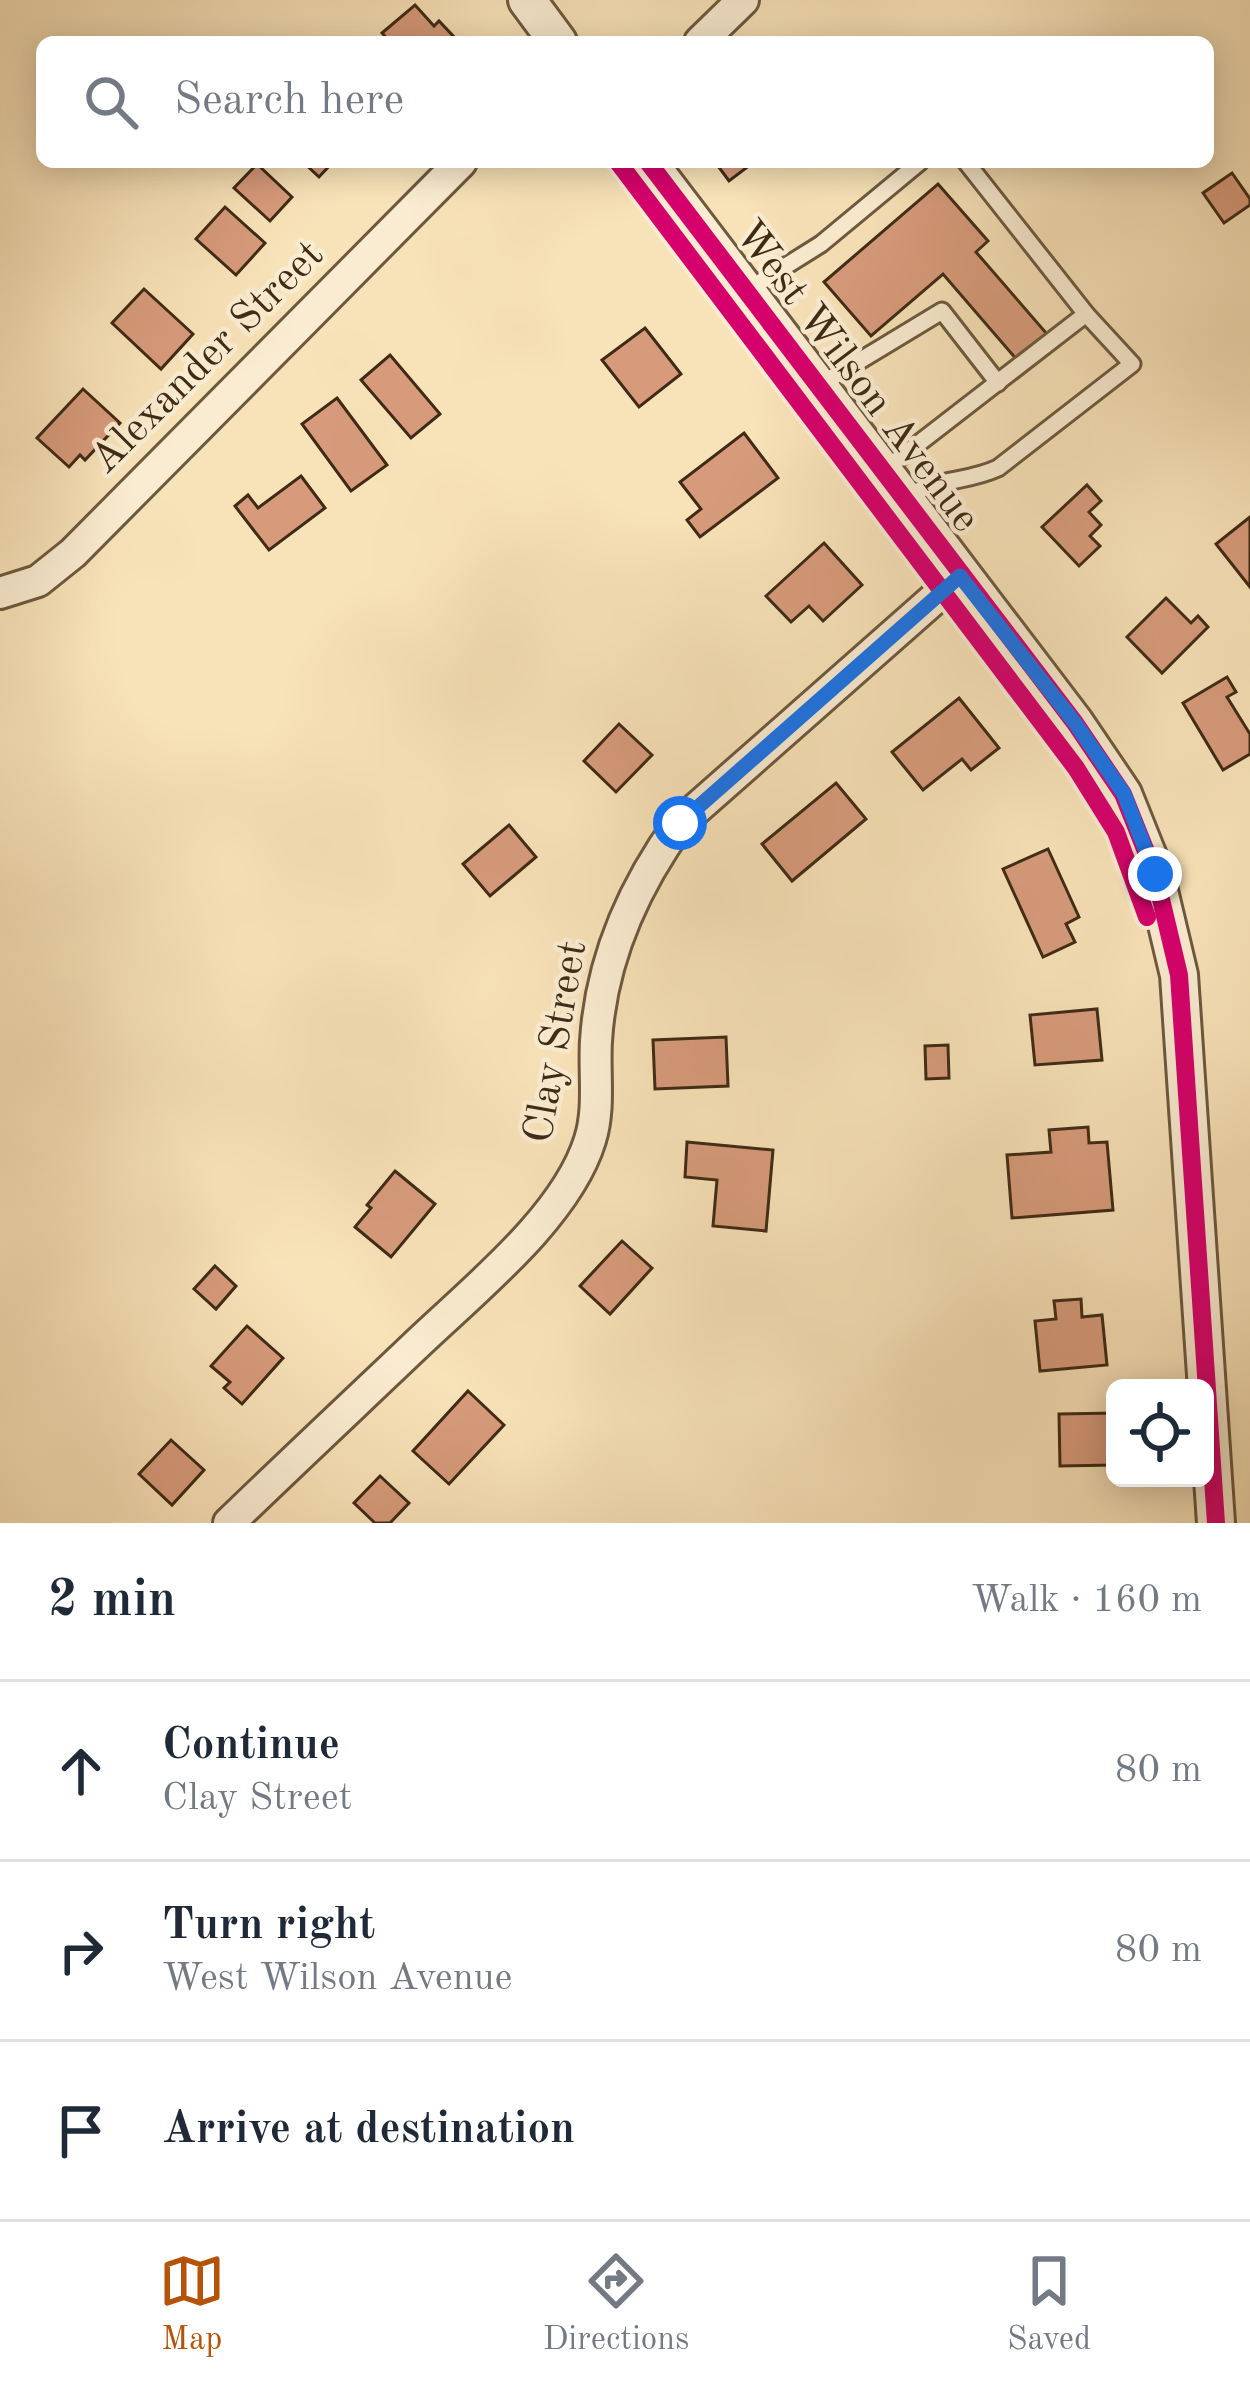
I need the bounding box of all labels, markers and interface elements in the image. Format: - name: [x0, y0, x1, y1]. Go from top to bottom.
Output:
- search box: [36, 36, 1214, 168]
- icon: search: [78, 69, 144, 135]
- text: Search here: [174, 79, 404, 124]
- street label: West Wilson Avenue: [726, 214, 986, 540]
- street label: Alexander Street: [84, 234, 332, 482]
- route start: [653, 796, 707, 850]
- route end: [1128, 847, 1182, 901]
- street label: Clay Street: [519, 937, 595, 1147]
- map controls: [1106, 1379, 1214, 1487]
- button: locate: [1106, 1379, 1214, 1487]
- text: 2 min: [48, 1576, 176, 1627]
- text: Walk · 160 m: [971, 1581, 1202, 1620]
- text: Continue: [162, 1724, 340, 1769]
- icon: ahead: [48, 1738, 114, 1804]
- text: 80 m: [1115, 1751, 1202, 1790]
- text: Clay Street: [162, 1779, 352, 1818]
- text: Turn right: [162, 1904, 375, 1949]
- icon: right: [48, 1918, 114, 1984]
- text: 80 m: [1115, 1931, 1202, 1970]
- text: West Wilson Avenue: [162, 1959, 512, 1998]
- icon: arrive: [48, 2098, 114, 2164]
- text: Arrive at destination: [162, 2108, 575, 2153]
- tab: Map: [159, 2248, 225, 2361]
- tab: Directions: [543, 2248, 689, 2361]
- tab: Saved: [1007, 2248, 1091, 2361]

